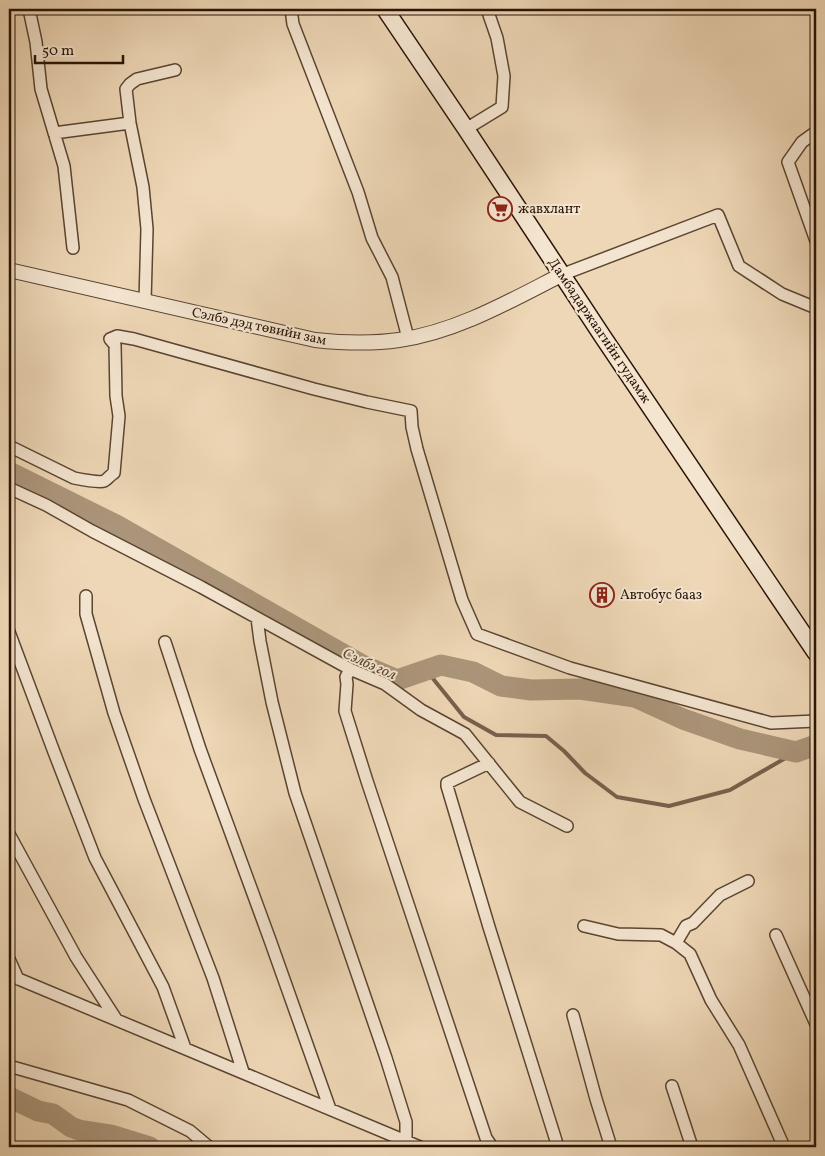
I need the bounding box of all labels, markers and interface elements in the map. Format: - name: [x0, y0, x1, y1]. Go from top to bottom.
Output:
- scale bar: [35, 32, 122, 64]
- text: 50 m: [42, 41, 74, 62]
- supermarket icon: жавхлант: [487, 196, 513, 222]
- place label: жавхлант: [518, 200, 580, 219]
- street label: Дамбадаржаагийн гудамж: [543, 254, 655, 408]
- street label: Сэлбэ дэд төвийн зам: [190, 303, 328, 351]
- building icon: Автобус бааз: [589, 582, 615, 608]
- place label: Автобус бааз: [620, 586, 702, 605]
- water label: Сэлбэ гол: [339, 644, 399, 686]

